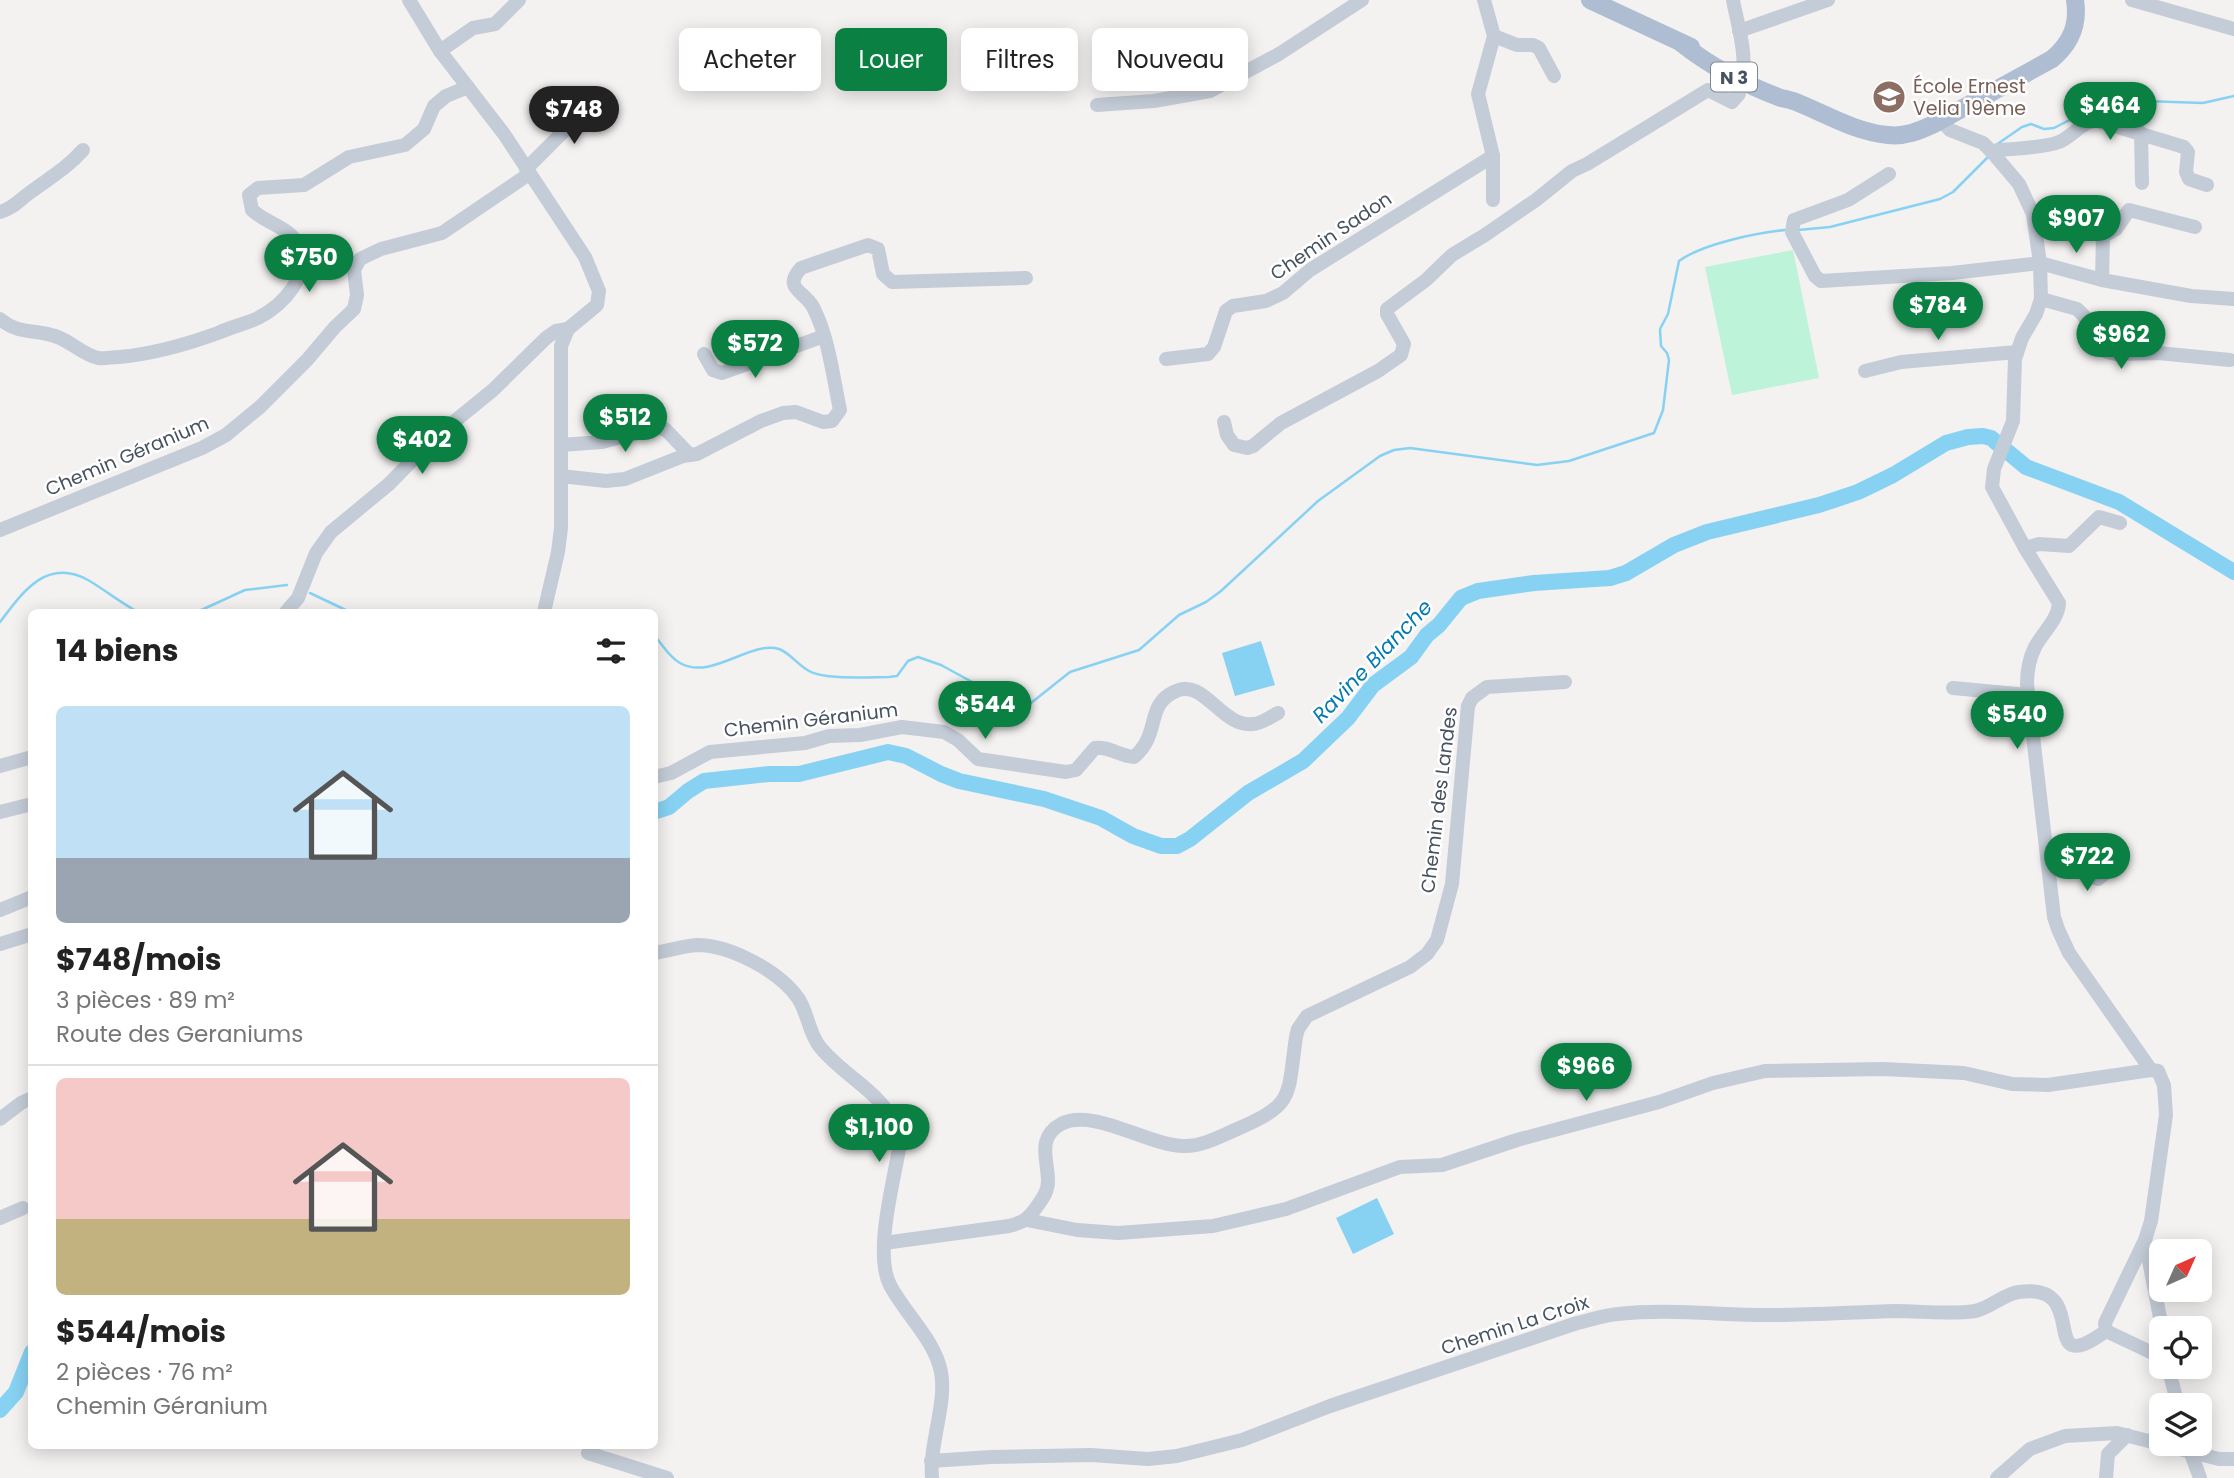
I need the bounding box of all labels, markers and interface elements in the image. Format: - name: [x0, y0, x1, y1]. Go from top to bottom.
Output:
- chip: Acheter: [679, 28, 821, 91]
- chip: Louer: [835, 28, 947, 91]
- chip: Filtres: [961, 28, 1078, 91]
- chip: Nouveau: [1092, 28, 1248, 91]
- road number: N 3: [1711, 62, 1757, 92]
- place label: École Ernest Velia 19ème: [1913, 73, 2026, 122]
- school or university icon: École Ernest Velia 19ème: [1870, 78, 1908, 116]
- pin: $464: [2069, 82, 2151, 142]
- pin: $748: [533, 86, 615, 146]
- text: $464: [2080, 89, 2140, 121]
- text: $748: [545, 93, 603, 125]
- street label: Chemin Sadon: [1265, 185, 1397, 287]
- pin: $907: [2035, 196, 2117, 255]
- text: $907: [2048, 202, 2104, 234]
- pin: $750: [268, 234, 350, 294]
- text: $750: [280, 241, 338, 273]
- pin: $784: [1897, 282, 1979, 342]
- text: $784: [1909, 289, 1967, 321]
- pin: $962: [2080, 312, 2162, 371]
- text: $962: [2092, 318, 2150, 350]
- pin: $572: [714, 320, 796, 380]
- text: $572: [727, 327, 783, 359]
- pin: $512: [584, 394, 666, 454]
- text: $512: [599, 401, 651, 433]
- street label: Chemin Géranium: [41, 409, 213, 503]
- pin: $402: [381, 416, 463, 476]
- text: $402: [393, 423, 451, 455]
- water label: Ravine Blanche: [1305, 593, 1439, 729]
- text: 14 biens: [56, 629, 179, 672]
- icon: filters: [592, 632, 630, 670]
- pin: $544: [944, 682, 1026, 741]
- text: $544: [954, 688, 1016, 720]
- pin: $540: [1976, 692, 2058, 751]
- street label: Chemin Géranium: [722, 696, 900, 744]
- text: $540: [1987, 698, 2047, 730]
- street label: Chemin des Landes: [1414, 705, 1464, 895]
- icon: home: [280, 752, 406, 878]
- pin: $722: [2046, 834, 2128, 893]
- text: $722: [2060, 840, 2114, 872]
- text: $748/mois: [56, 938, 222, 981]
- text: 3 pièces · 89 m²: [56, 984, 235, 1016]
- text: Route des Geraniums: [56, 1018, 303, 1050]
- pin: $966: [1545, 1044, 1627, 1103]
- text: $966: [1557, 1050, 1615, 1082]
- pin: $1,100: [822, 1104, 936, 1164]
- text: $1,100: [844, 1111, 914, 1143]
- icon: home: [280, 1124, 406, 1250]
- north arrow: [2149, 1239, 2212, 1302]
- map controls: [2149, 1239, 2212, 1456]
- street label: Chemin La Croix: [1438, 1288, 1592, 1362]
- text: $544/mois: [56, 1310, 226, 1353]
- button: locate: [2149, 1316, 2212, 1379]
- text: 2 pièces · 76 m²: [56, 1356, 233, 1388]
- text: Chemin Géranium: [56, 1390, 268, 1422]
- button: layers: [2149, 1393, 2212, 1456]

